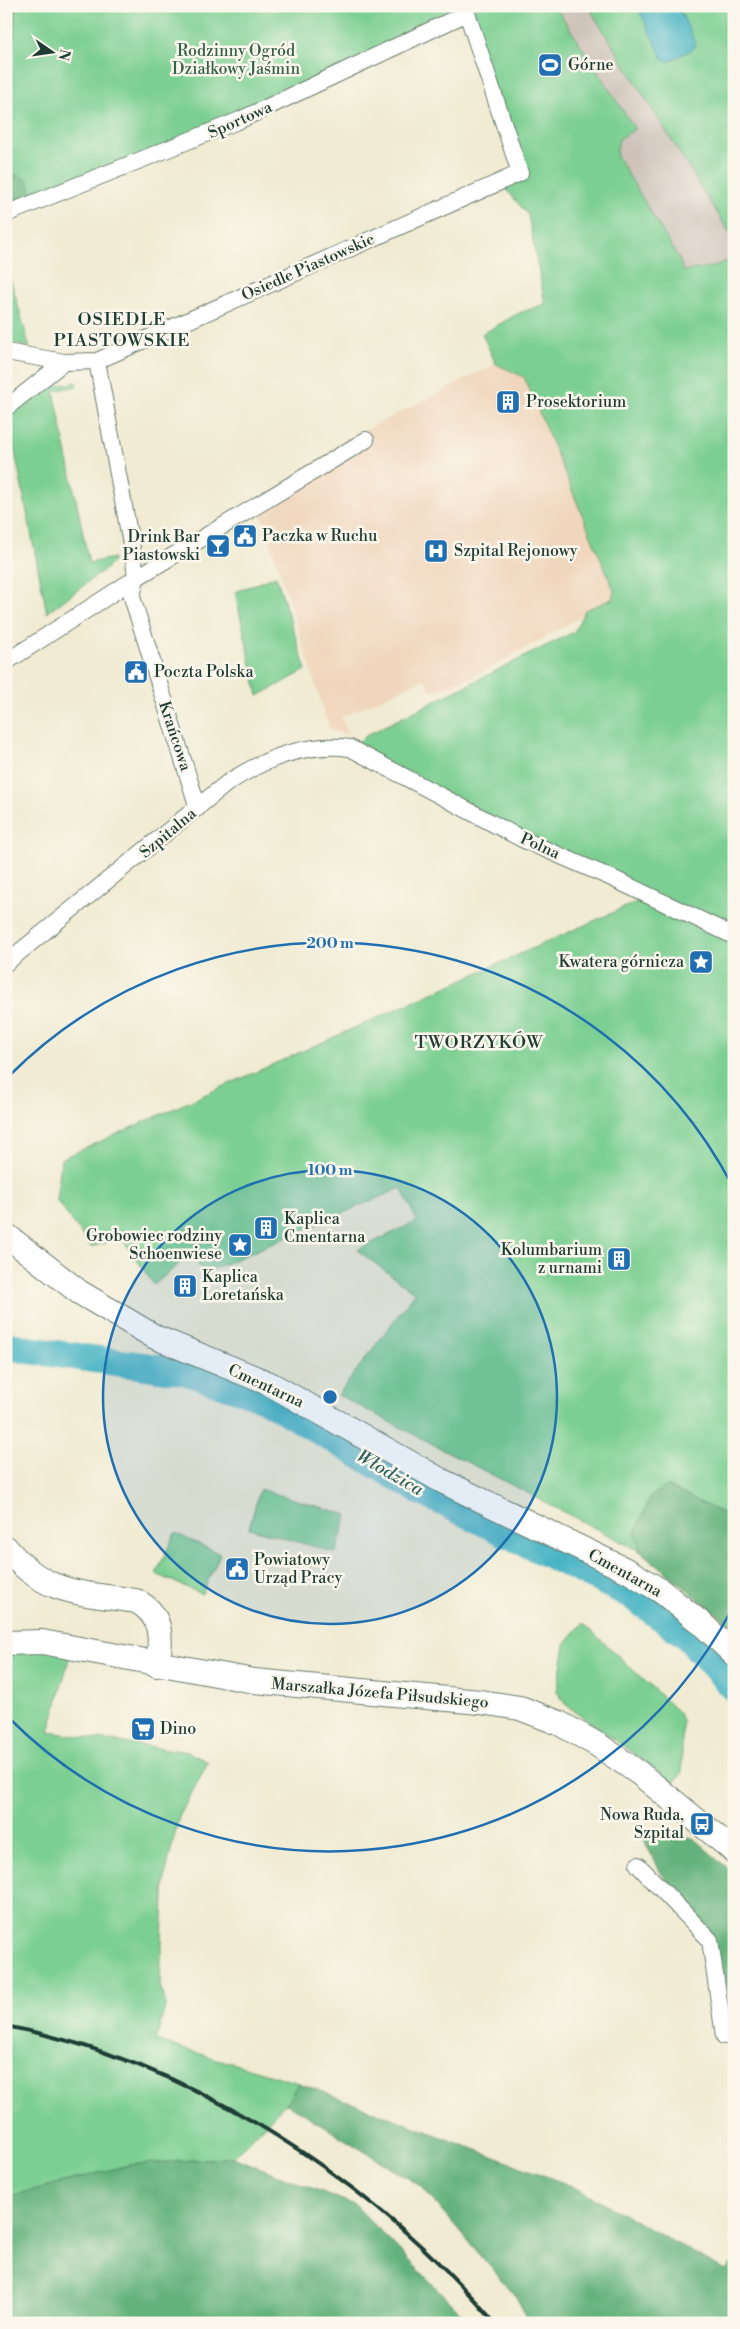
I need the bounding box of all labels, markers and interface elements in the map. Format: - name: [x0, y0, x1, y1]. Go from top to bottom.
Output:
- north arrow: [28, 28, 78, 78]
- park label: Rodzinny Ogród Działkowy Jaśmin: [172, 41, 300, 79]
- text: N: [54, 47, 74, 62]
- sports icon: Górne: [537, 52, 563, 78]
- place label: Górne: [568, 55, 614, 75]
- street label: Sportowa: [205, 97, 276, 143]
- street label: Osiedle Piastowskie: [238, 229, 378, 305]
- district label: OSIEDLE PIASTOWSKIE: [54, 308, 190, 352]
- building icon: Prosektorium: [495, 389, 521, 415]
- place label: Prosektorium: [526, 392, 626, 412]
- public building icon: Paczka w Ruchu: [232, 523, 258, 549]
- place label: Paczka w Ruchu: [262, 526, 377, 546]
- place label: Drink Bar Piastowski: [122, 527, 200, 565]
- bar icon: Drink Bar Piastowski: [205, 533, 231, 559]
- hospital icon: Szpital Rejonowy: [423, 538, 449, 564]
- place label: Szpital Rejonowy: [454, 541, 578, 561]
- public building icon: Poczta Polska: [123, 659, 149, 685]
- place label: Poczta Polska: [154, 662, 254, 682]
- street label: Krańcowa: [154, 699, 196, 774]
- street label: Szpitalna: [136, 803, 201, 862]
- street label: Polna: [517, 828, 564, 864]
- text: 200 m: [306, 934, 354, 953]
- place icon: Kwatera górnicza: [688, 949, 714, 975]
- place label: Kwatera górnicza: [559, 952, 685, 972]
- district label: TWORZYKÓW: [414, 1031, 544, 1054]
- text: 100 m: [308, 1161, 353, 1180]
- place label: Kaplica Cmentarna: [284, 1209, 366, 1247]
- building icon: Kaplica Cmentarna: [253, 1215, 279, 1241]
- place label: Grobowiec rodziny Schoenwiese: [86, 1226, 222, 1264]
- place icon: Grobowiec rodziny Schoenwiese: [227, 1232, 253, 1258]
- place label: Kolumbarium z urnami: [501, 1240, 602, 1278]
- building icon: Kolumbarium z urnami: [606, 1246, 632, 1272]
- place label: Kaplica Loretańska: [202, 1267, 285, 1305]
- building icon: Kaplica Loretańska: [172, 1273, 198, 1299]
- street label: Cmentarna: [225, 1360, 308, 1413]
- centre of rings: [321, 1388, 339, 1406]
- water label: Włodzica: [353, 1445, 428, 1502]
- street label: Cmentarna: [585, 1545, 666, 1602]
- place label: Powiatowy Urząd Pracy: [254, 1550, 343, 1588]
- public building icon: Powiatowy Urząd Pracy: [224, 1556, 250, 1582]
- street label: Marszałka Józefa Piłsudskiego: [271, 1674, 489, 1712]
- supermarket icon: Dino: [130, 1716, 156, 1742]
- place label: Dino: [160, 1719, 196, 1739]
- place label: Nowa Ruda, Szpital: [600, 1805, 684, 1843]
- bus stop icon: Nowa Ruda, Szpital: [689, 1811, 715, 1837]

